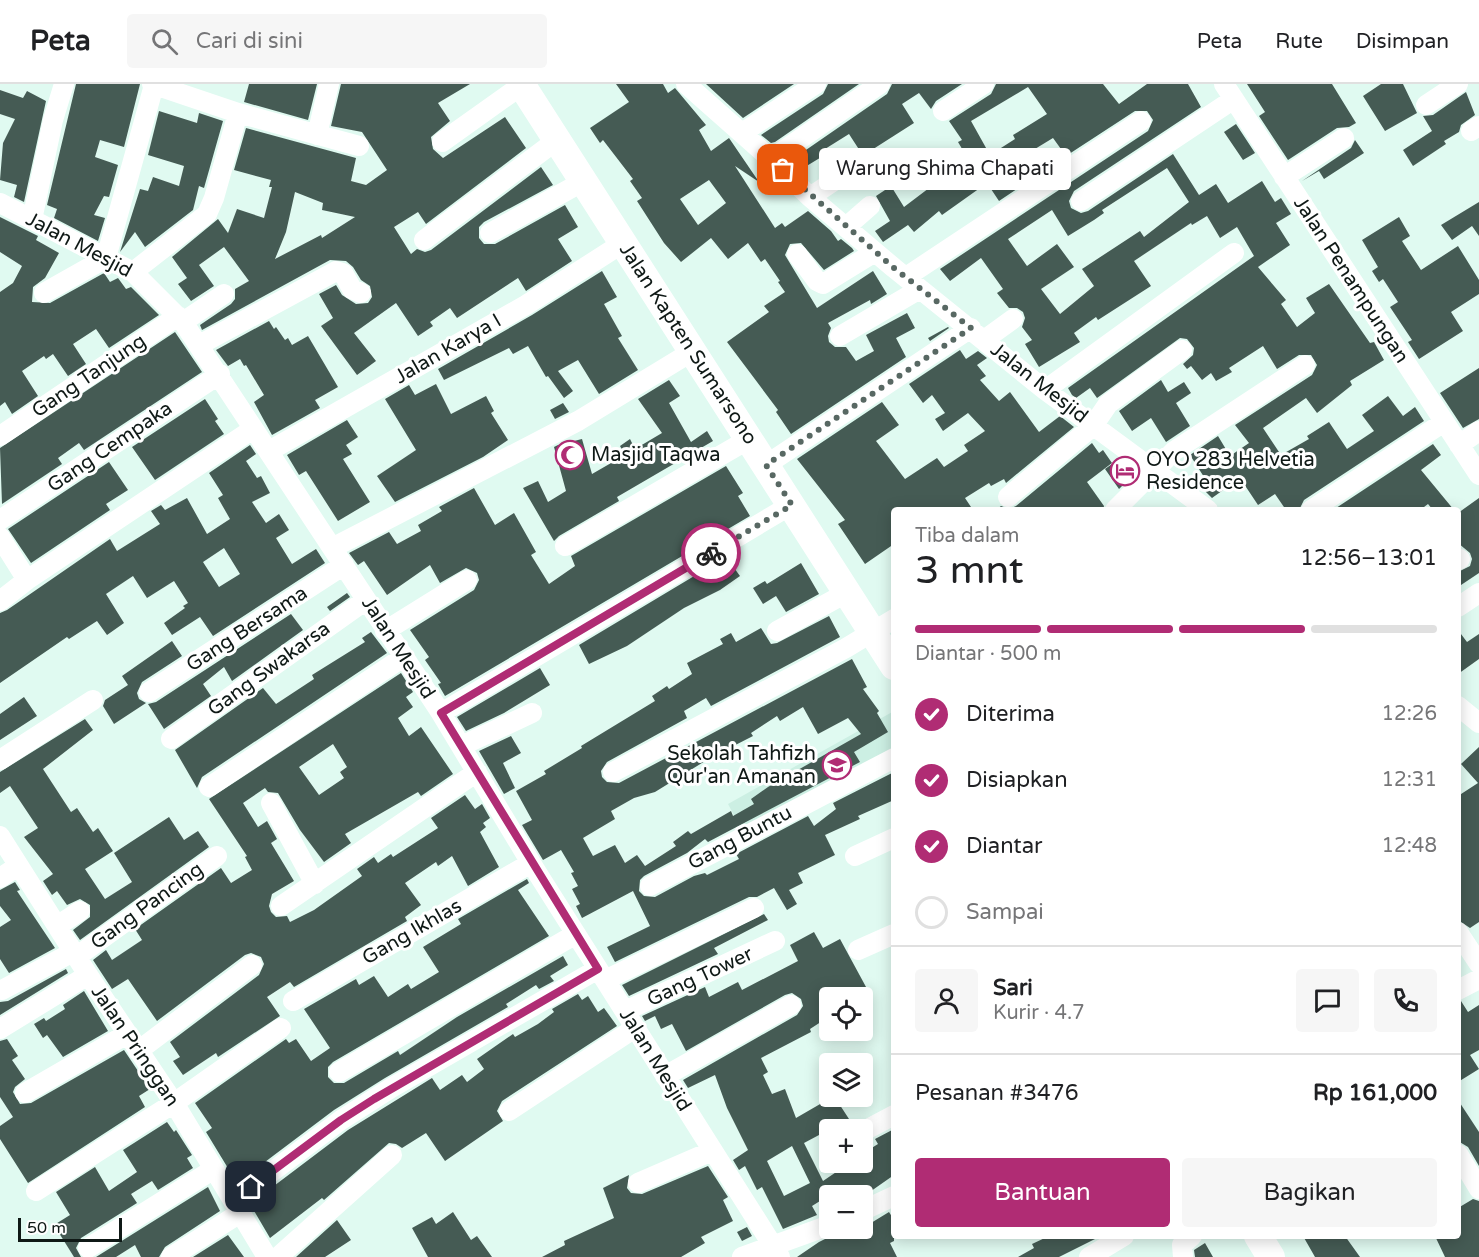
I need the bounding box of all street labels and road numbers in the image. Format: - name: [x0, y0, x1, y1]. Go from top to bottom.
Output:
- street label: Jalan Penampungan: [1288, 192, 1414, 368]
- street label: Jalan Mesjid: [22, 207, 136, 283]
- street label: Jalan Kapten Sumarsono: [614, 239, 762, 449]
- street label: Jalan Karya I: [390, 309, 506, 389]
- street label: Gang Tanjung: [27, 329, 151, 423]
- street label: Jalan Mesjid: [986, 338, 1092, 428]
- street label: Gang Cempaka: [43, 396, 177, 498]
- street label: Gang Bersama: [182, 581, 312, 677]
- street label: Jalan Mesjid: [356, 592, 440, 704]
- street label: Gang Swakarsa: [203, 617, 335, 721]
- street label: Gang Buntu: [684, 801, 796, 875]
- street label: Gang Pancing: [86, 857, 208, 955]
- street label: Gang Ikhlas: [358, 894, 466, 970]
- street label: Gang Tower: [643, 942, 757, 1012]
- street label: Jalan Pringgan: [86, 981, 184, 1111]
- street label: Jalan Mesjid: [614, 1004, 696, 1116]

